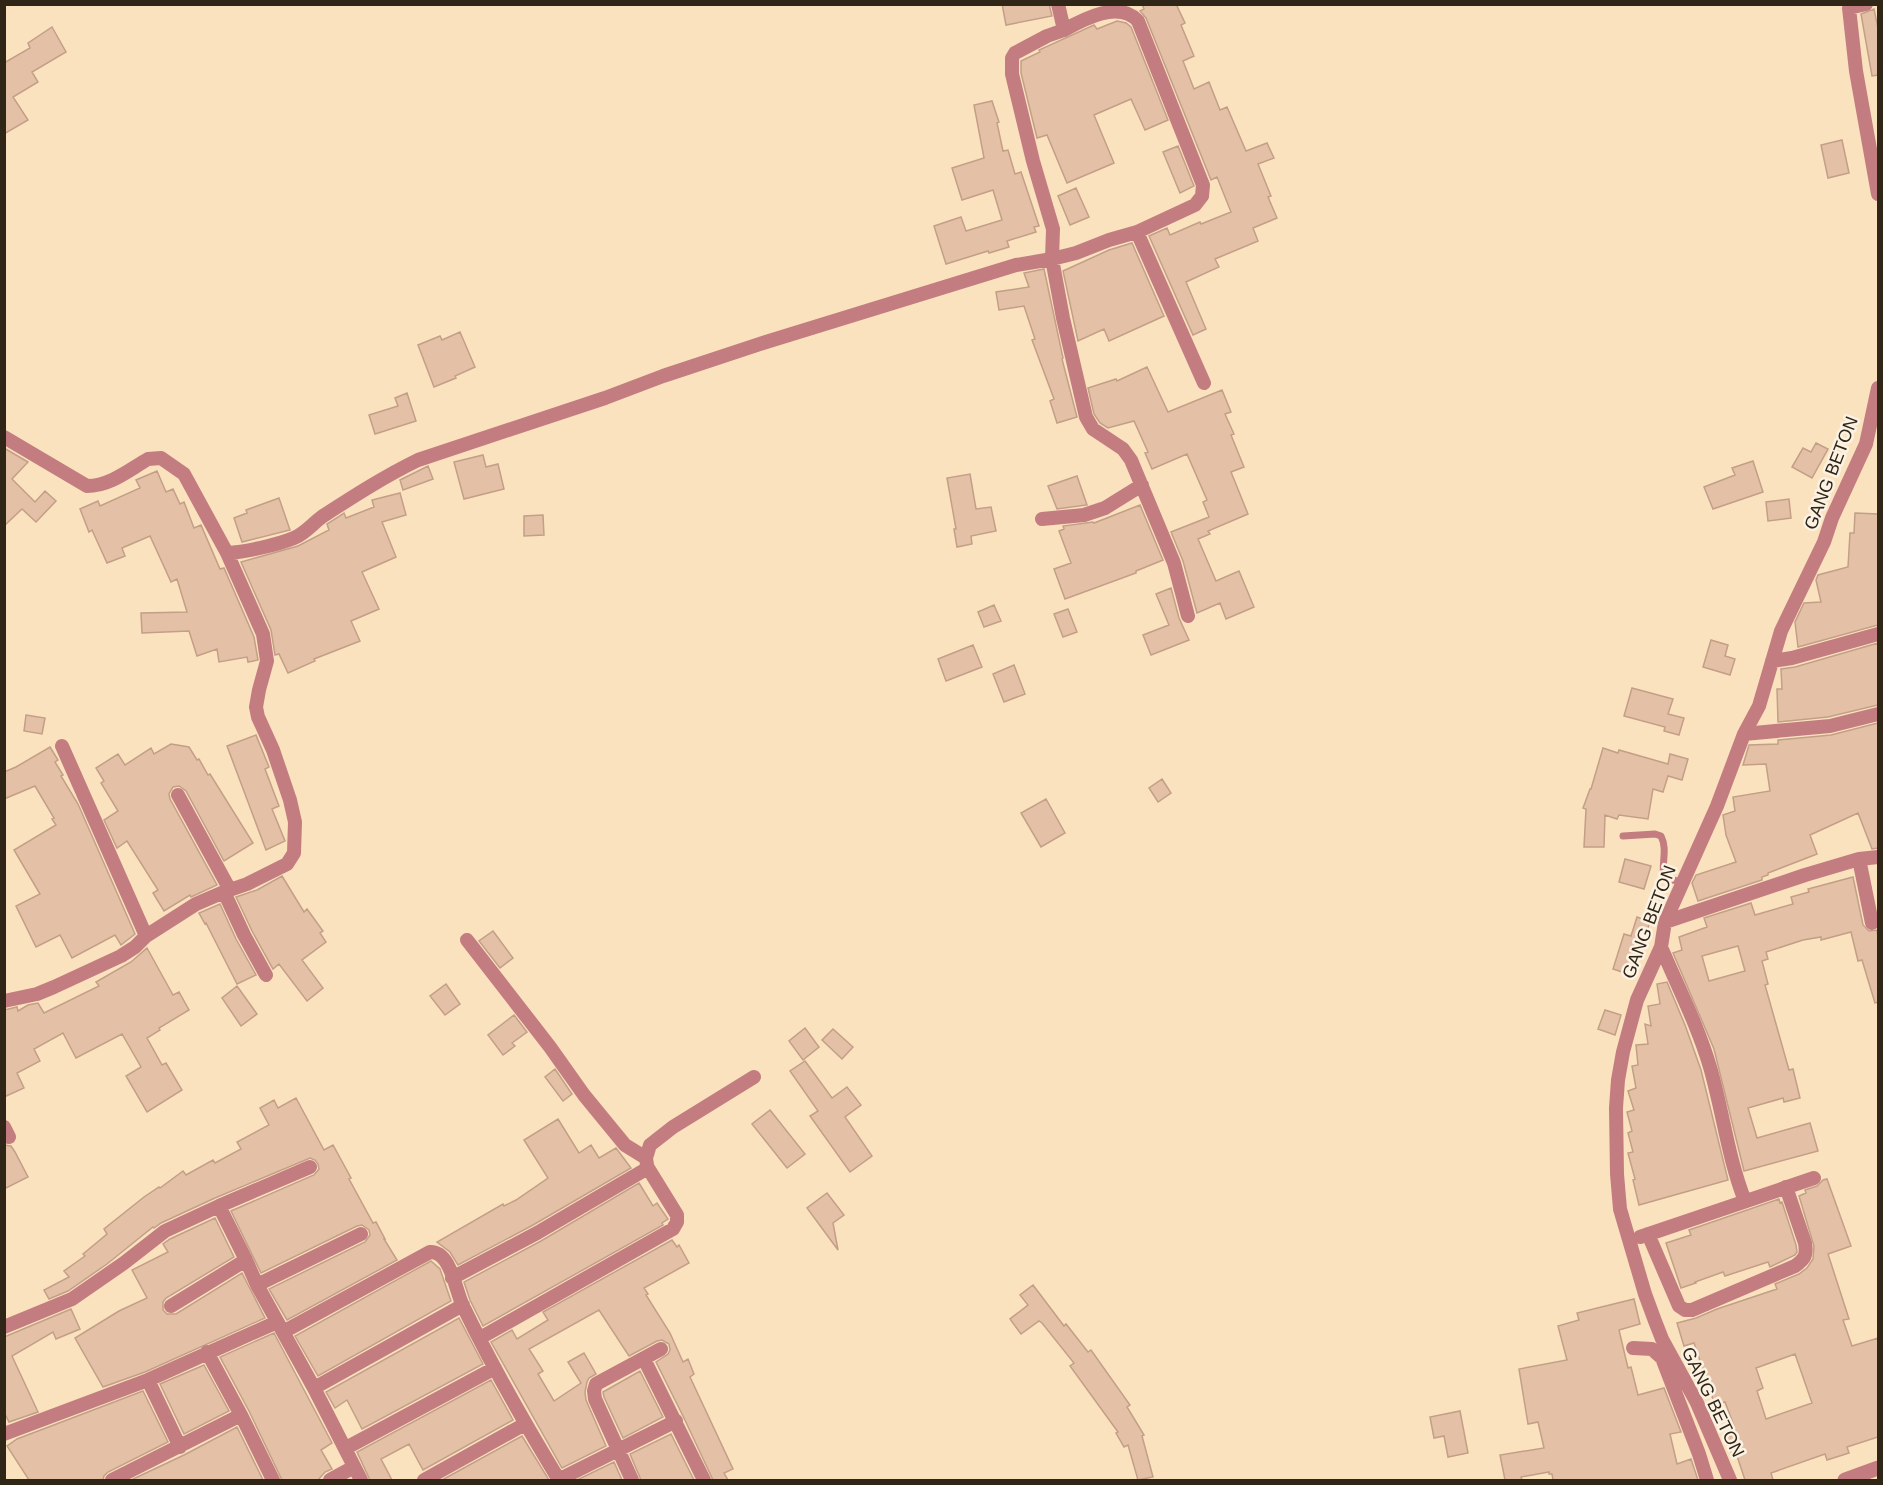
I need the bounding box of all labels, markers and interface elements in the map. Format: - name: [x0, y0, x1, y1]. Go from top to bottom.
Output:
- street label: GANG BETON: [1800, 414, 1862, 532]
- street label: GANG BETON: [1618, 863, 1680, 981]
- street label: GANG BETON: [1678, 1344, 1748, 1460]

